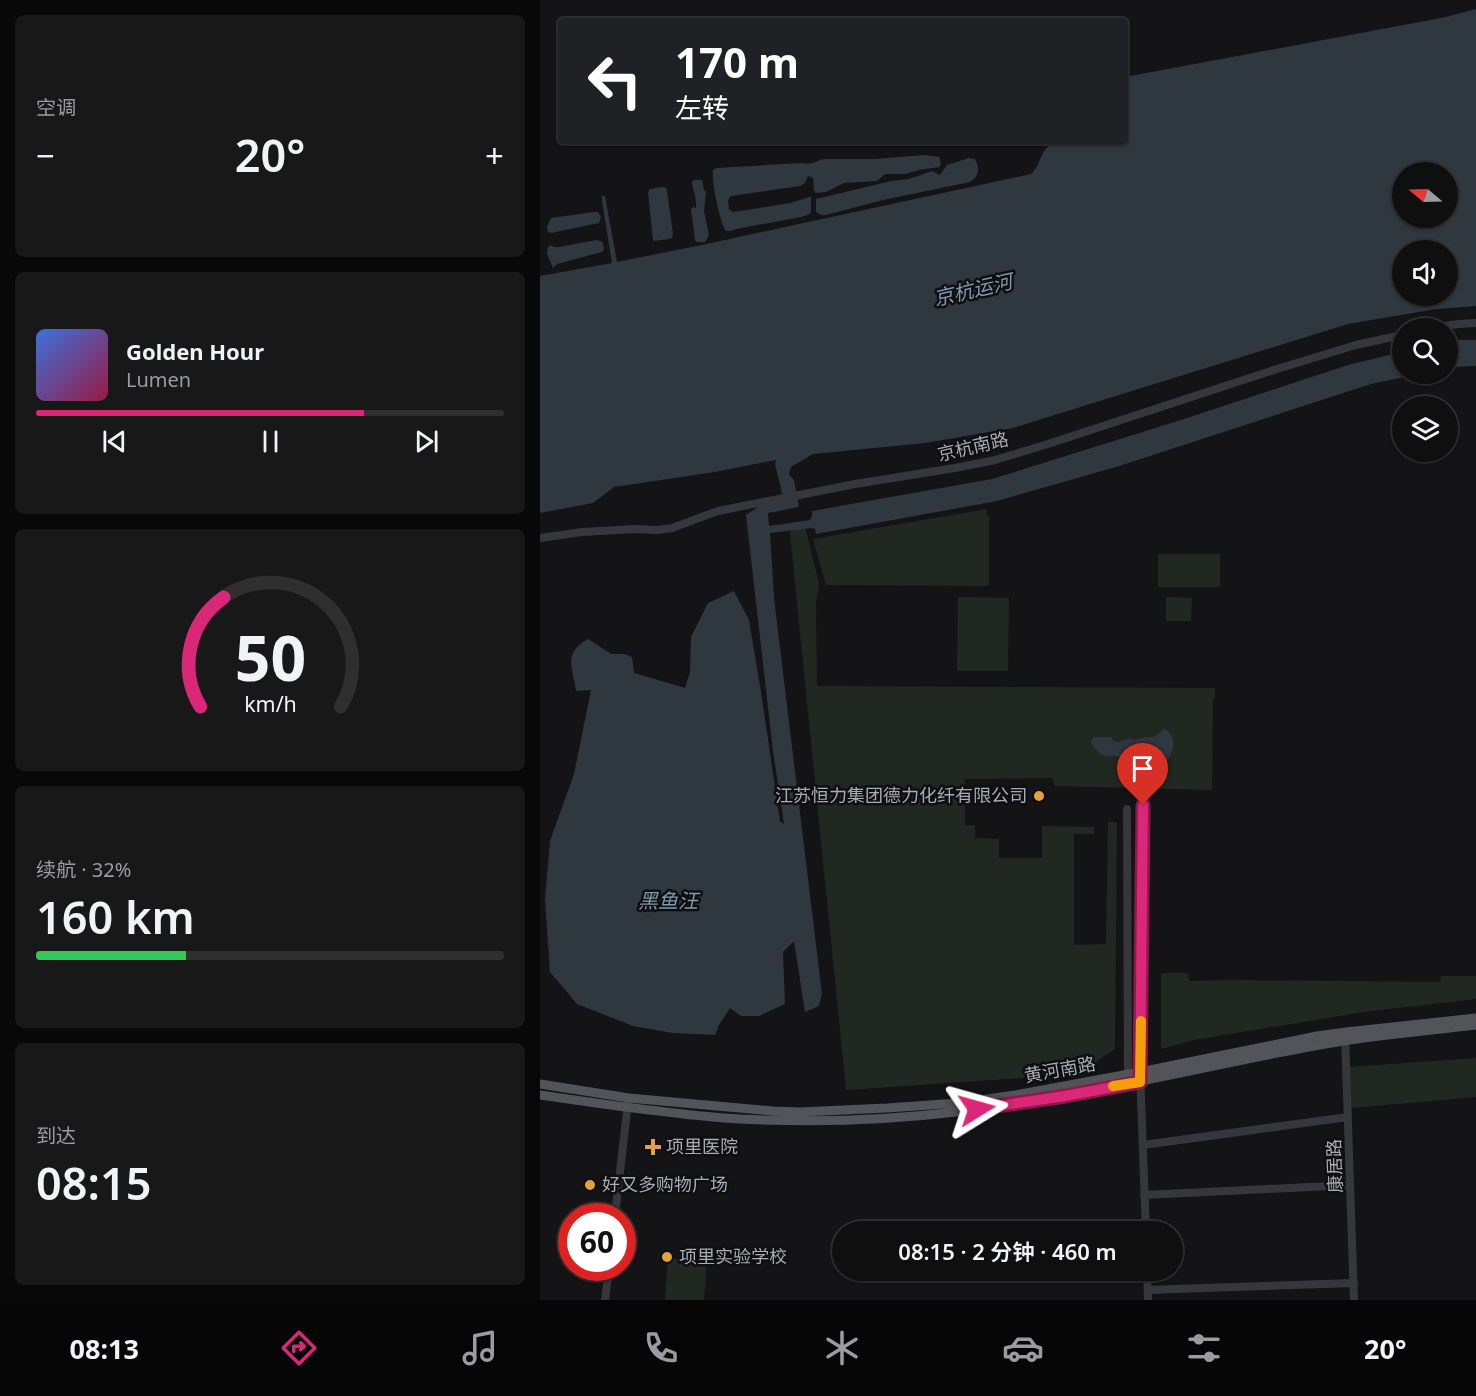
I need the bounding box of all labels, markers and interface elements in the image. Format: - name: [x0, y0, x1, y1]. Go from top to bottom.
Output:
- text: 170 m: [675, 33, 799, 90]
- icon: left: [576, 42, 654, 120]
- text: 左转: [675, 89, 729, 126]
- text: 空调: [36, 94, 76, 121]
- text: 20°: [235, 124, 305, 185]
- text: −: [36, 133, 55, 178]
- text: +: [485, 133, 504, 178]
- north arrow: [1392, 162, 1458, 228]
- map controls: [1392, 162, 1458, 462]
- button: sound: [1392, 240, 1458, 306]
- water label: 京杭运河: [931, 266, 1019, 312]
- button: search: [1392, 318, 1458, 384]
- text: Golden Hour: [126, 336, 264, 366]
- text: Lumen: [126, 366, 191, 393]
- button: layers: [1392, 396, 1458, 462]
- icon: previous: [98, 425, 131, 458]
- icon: pause: [254, 425, 287, 458]
- icon: next: [410, 425, 443, 458]
- street label: 京杭南路: [935, 426, 1011, 466]
- text: 50: [234, 614, 306, 699]
- text: km/h: [244, 689, 296, 718]
- pin: [1117, 743, 1168, 805]
- icon: arrive: [1126, 752, 1159, 785]
- place label: 江苏恒力集团德力化纤有限公司: [775, 783, 1027, 807]
- marker: 江苏恒力集团德力化纤有限公司: [1032, 789, 1046, 803]
- text: 续航 · 32%: [36, 856, 131, 883]
- text: 160 km: [36, 886, 195, 947]
- water label: 黑鱼汪: [638, 887, 701, 914]
- street label: 黄河南路: [1022, 1051, 1097, 1087]
- position arrow: [945, 1077, 1009, 1141]
- text: 到达: [36, 1122, 76, 1149]
- place label: 项里医院: [666, 1134, 738, 1158]
- marker: 项里医院: [644, 1138, 662, 1156]
- street label: 康居路: [1321, 1139, 1347, 1193]
- text: 08:15: [36, 1152, 151, 1213]
- place label: 好又多购物广场: [602, 1172, 728, 1196]
- marker: 好又多购物广场: [583, 1178, 597, 1192]
- speed limit sign: 60: [558, 1203, 636, 1281]
- text: 08:15 · 2 分钟 · 460 m: [898, 1236, 1117, 1266]
- place label: 项里实验学校: [679, 1244, 787, 1268]
- marker: 项里实验学校: [660, 1250, 674, 1264]
- icon: directions: [278, 1327, 320, 1369]
- icon: music: [459, 1327, 501, 1369]
- icon: phone: [640, 1327, 682, 1369]
- icon: climate: [821, 1327, 863, 1369]
- icon: car: [1002, 1327, 1044, 1369]
- icon: filters: [1183, 1327, 1225, 1369]
- text: 08:13: [70, 1330, 139, 1367]
- text: 20°: [1364, 1330, 1406, 1367]

